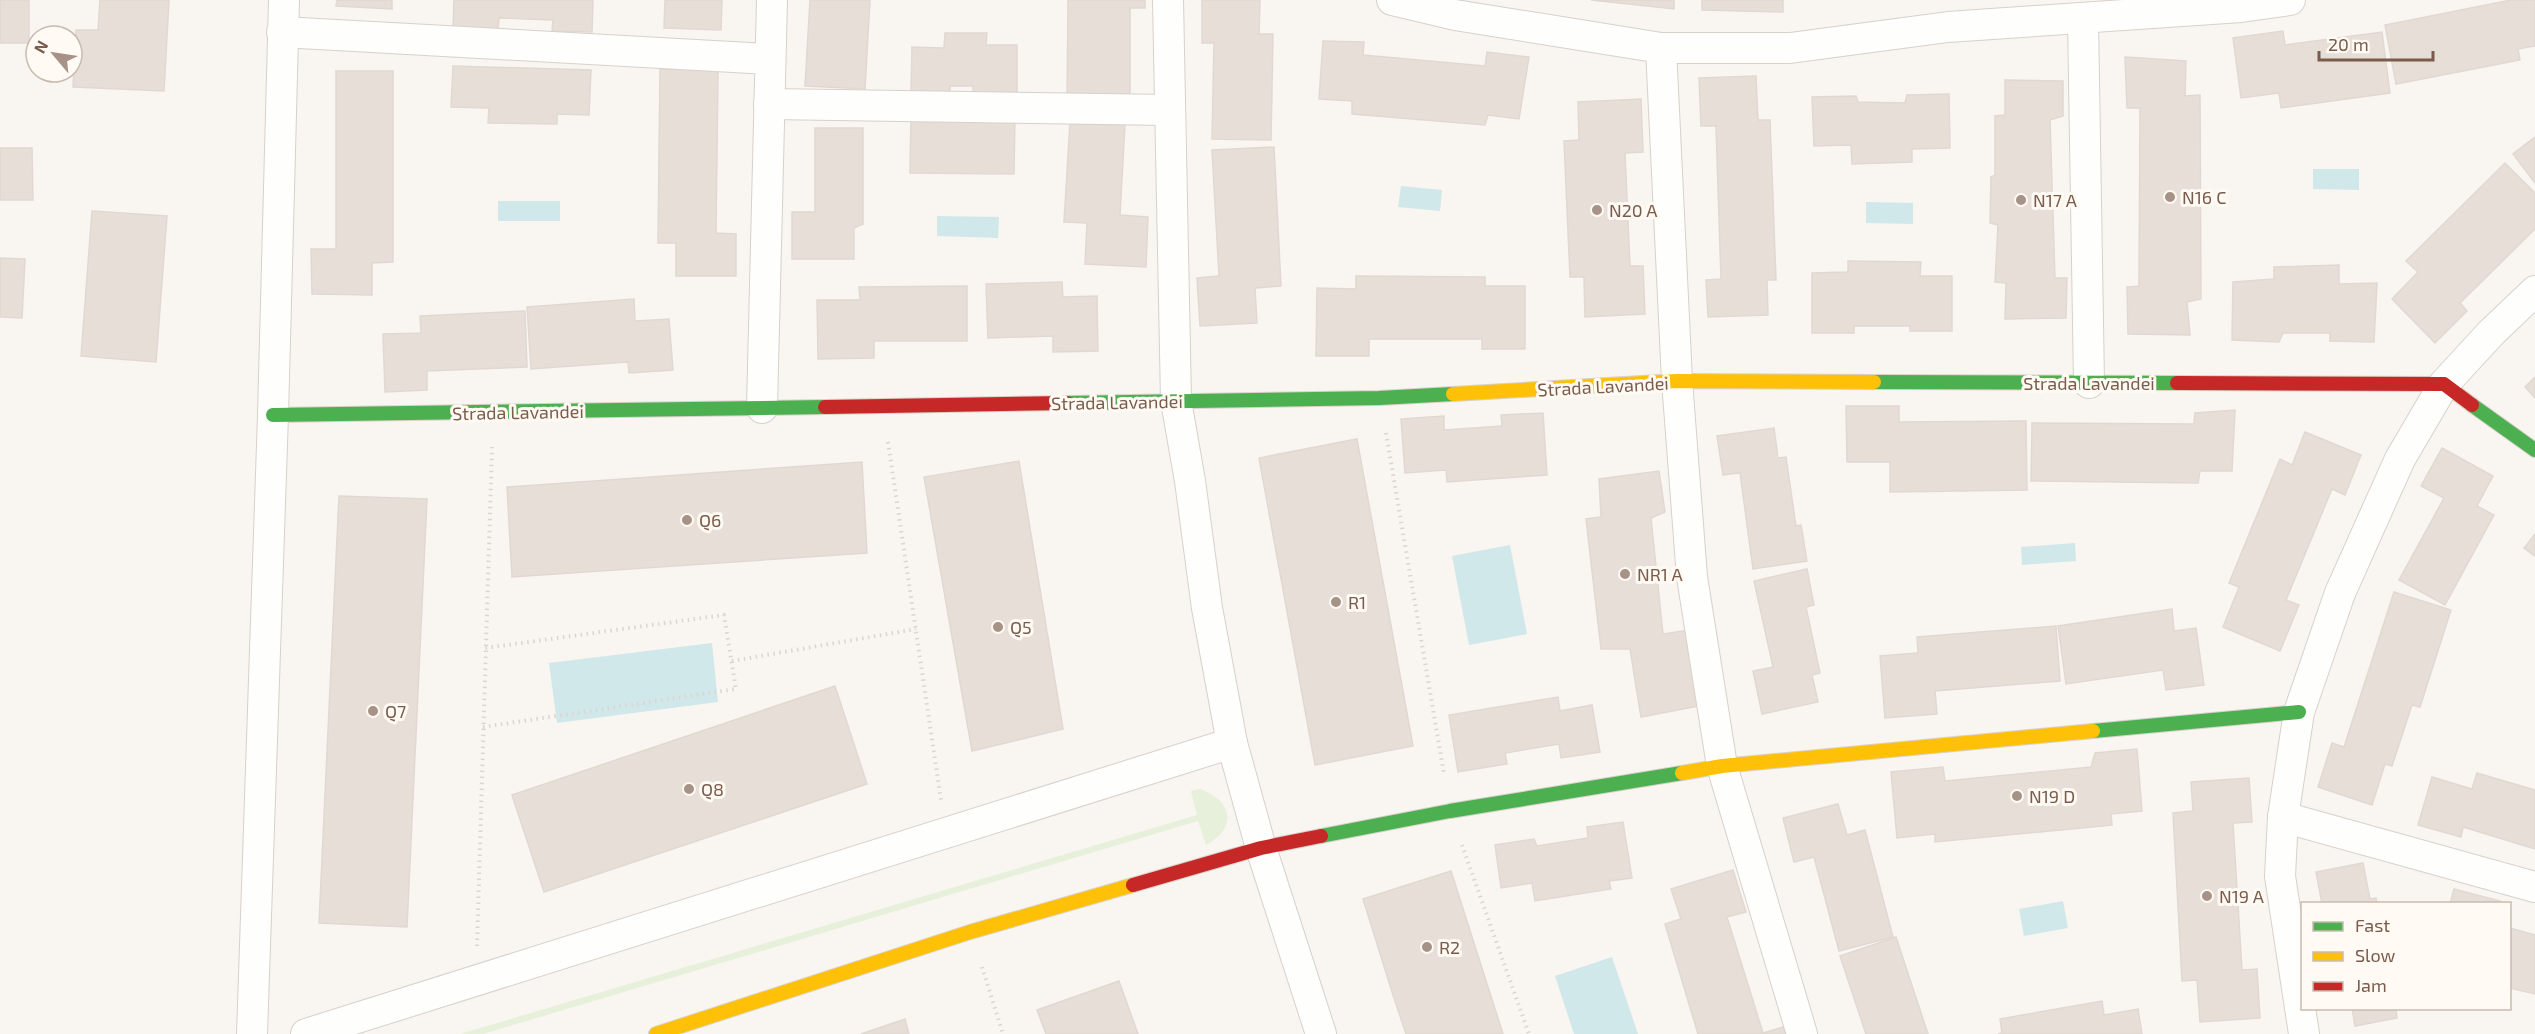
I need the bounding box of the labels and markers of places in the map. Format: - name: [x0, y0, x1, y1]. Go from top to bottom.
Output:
- place label: N16 C: [2182, 186, 2226, 208]
- place label: N17 A: [2033, 189, 2078, 211]
- marker: N16 C: [2163, 190, 2177, 204]
- marker: N17 A: [2014, 193, 2028, 207]
- place label: N20 A: [1609, 199, 1658, 221]
- marker: N20 A: [1590, 203, 1604, 217]
- place label: Q6: [699, 509, 721, 531]
- marker: Q6: [680, 513, 694, 527]
- place label: NR1 A: [1637, 563, 1684, 585]
- marker: NR1 A: [1618, 567, 1632, 581]
- place label: R1: [1348, 591, 1366, 613]
- marker: R1: [1329, 595, 1343, 609]
- place label: Q5: [1010, 616, 1032, 638]
- marker: Q5: [991, 620, 1005, 634]
- place label: Q7: [385, 700, 406, 722]
- marker: Q7: [366, 704, 380, 718]
- place label: Q8: [701, 778, 724, 800]
- marker: Q8: [682, 782, 696, 796]
- place label: N19 D: [2029, 785, 2075, 807]
- marker: N19 D: [2010, 789, 2024, 803]
- place label: N19 A: [2219, 885, 2265, 907]
- marker: N19 A: [2200, 889, 2214, 903]
- place label: R2: [1439, 936, 1460, 958]
- marker: R2: [1420, 940, 1434, 954]

